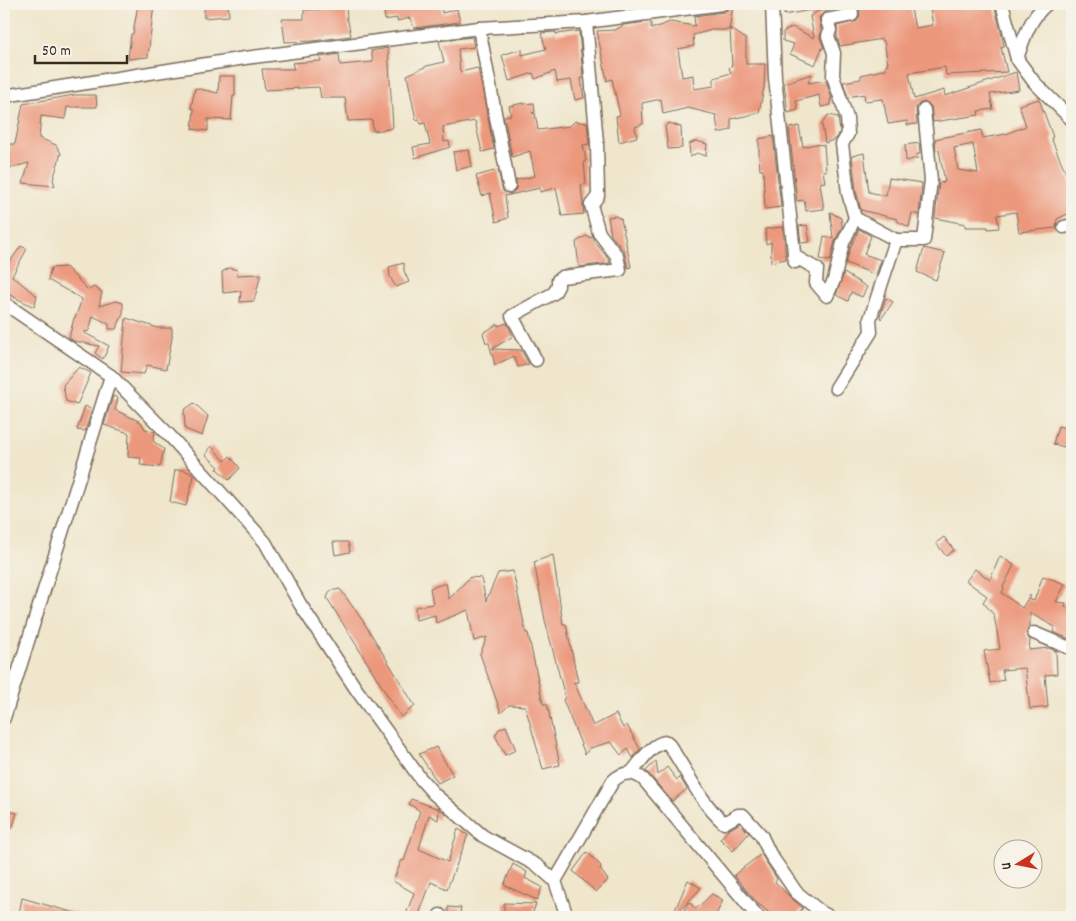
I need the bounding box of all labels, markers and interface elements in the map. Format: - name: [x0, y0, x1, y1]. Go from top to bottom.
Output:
- scale bar: [35, 32, 128, 64]
- text: 50 m: [42, 41, 71, 63]
- north arrow: [994, 838, 1044, 888]
- text: U: [997, 861, 1018, 871]

